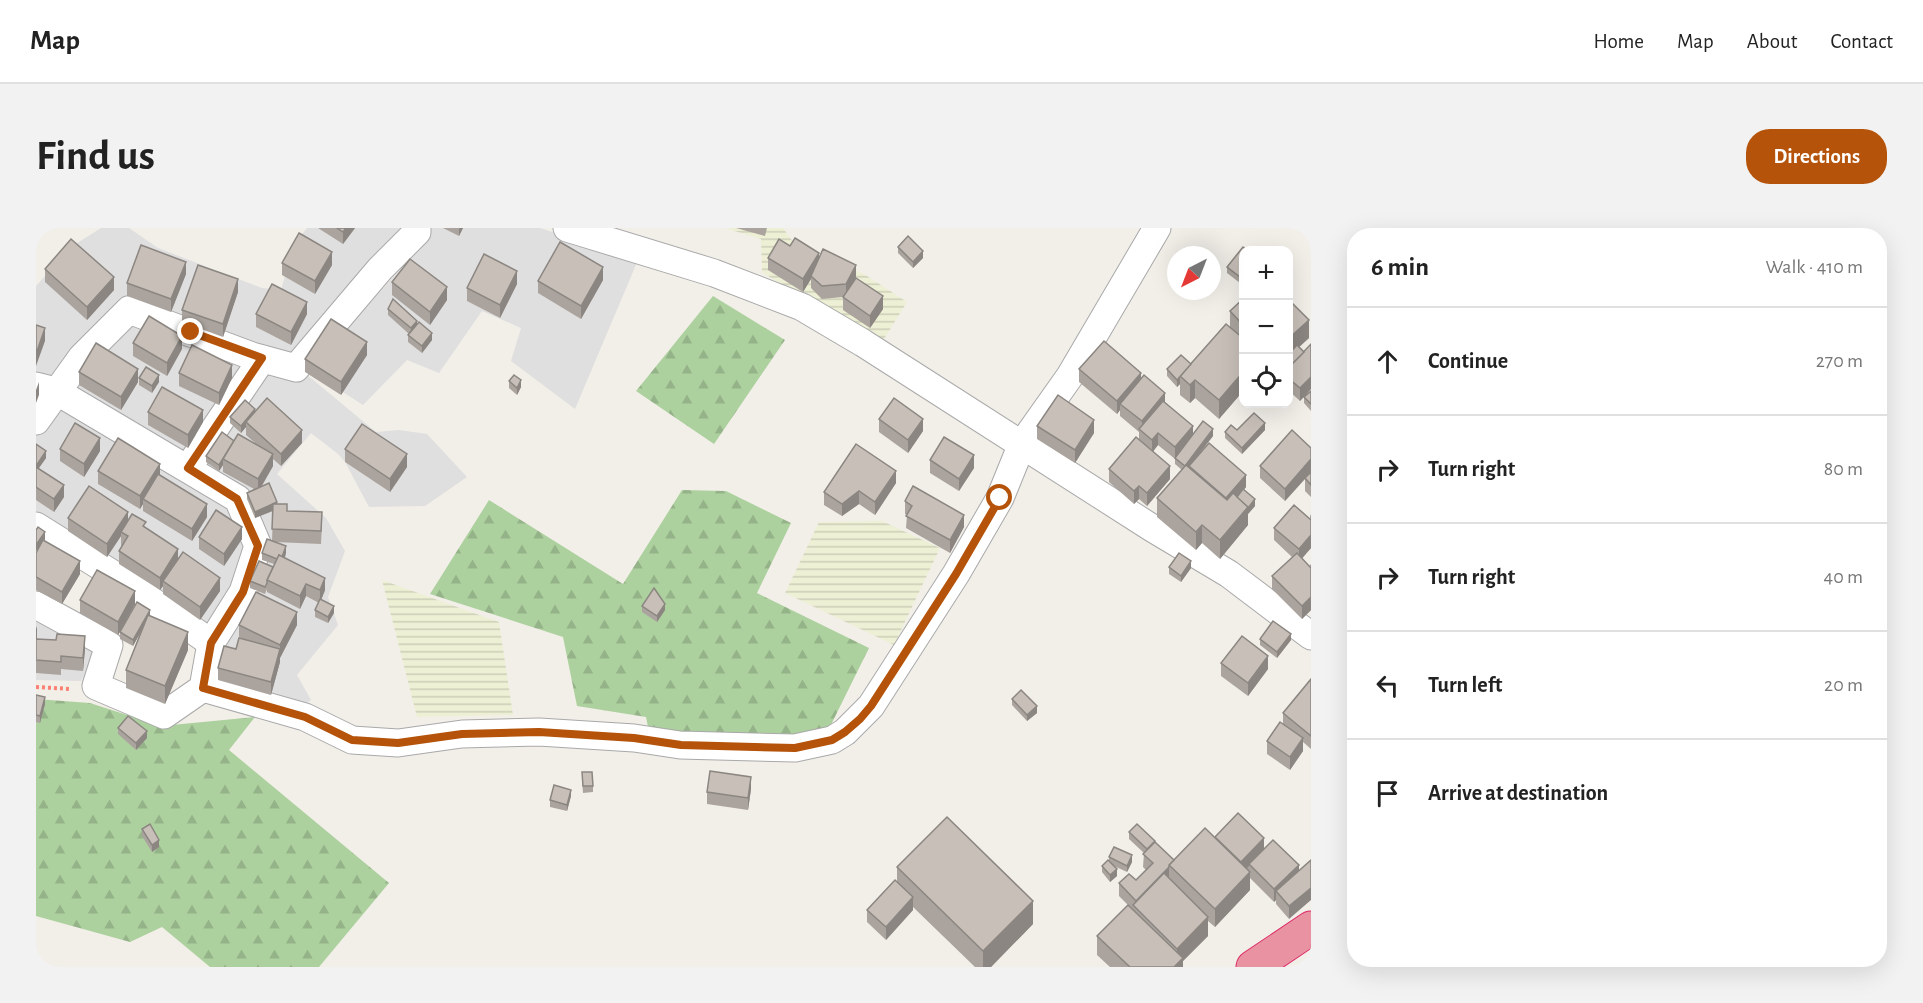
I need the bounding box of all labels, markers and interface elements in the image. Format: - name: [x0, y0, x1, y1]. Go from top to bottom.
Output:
- text: Map: [30, 27, 80, 55]
- text: Home: [1593, 31, 1644, 52]
- text: Map: [1677, 31, 1714, 52]
- text: About: [1747, 31, 1797, 52]
- text: Contact: [1830, 31, 1893, 52]
- button: Directions: [1746, 129, 1887, 184]
- text: Find us: [36, 135, 155, 177]
- north arrow: [1167, 246, 1221, 300]
- map controls: [1239, 246, 1293, 408]
- button: +: [1239, 246, 1293, 300]
- text: 6 min: [1371, 254, 1429, 280]
- text: Walk · 410 m: [1765, 257, 1863, 277]
- button: −: [1239, 300, 1293, 354]
- route end: [177, 318, 203, 344]
- icon: ahead: [1371, 345, 1404, 378]
- text: Continue: [1428, 350, 1508, 372]
- text: 270 m: [1816, 351, 1863, 371]
- button: locate: [1239, 354, 1293, 408]
- icon: right: [1371, 453, 1404, 486]
- text: Turn right: [1428, 458, 1515, 480]
- text: 80 m: [1824, 459, 1863, 479]
- route start: [986, 484, 1012, 510]
- icon: right: [1371, 561, 1404, 594]
- text: Turn right: [1428, 566, 1515, 588]
- text: 40 m: [1824, 567, 1863, 587]
- icon: left: [1371, 669, 1404, 702]
- text: Turn left: [1428, 674, 1502, 696]
- text: 20 m: [1824, 675, 1863, 695]
- icon: arrive: [1371, 777, 1404, 810]
- text: Arrive at destination: [1428, 782, 1608, 804]

